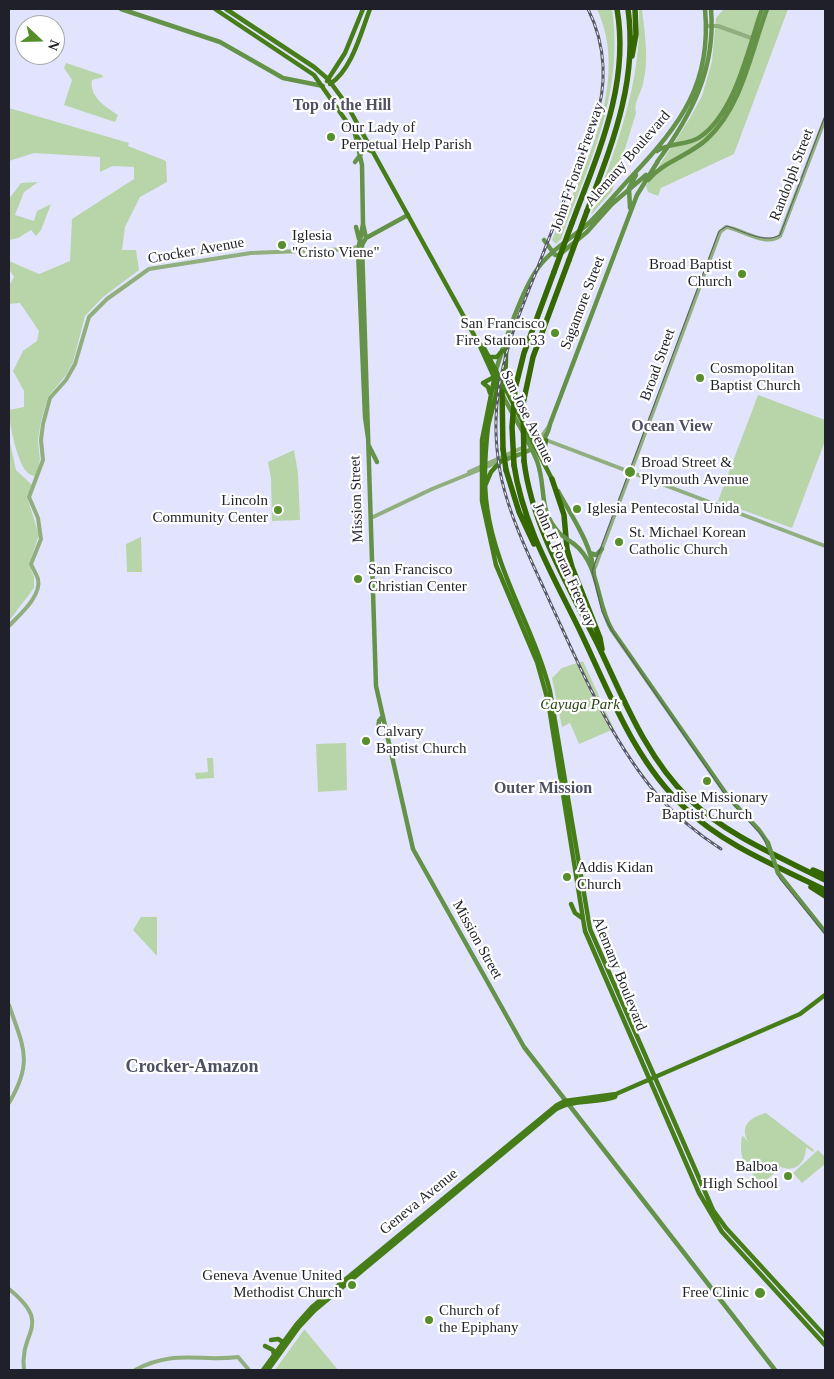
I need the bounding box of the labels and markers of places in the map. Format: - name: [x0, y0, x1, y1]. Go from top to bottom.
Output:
- place label: Our Lady of Perpetual Help Parish: [341, 119, 472, 154]
- marker: Our Lady of Perpetual Help Parish: [325, 131, 337, 143]
- place label: Iglesia "Cristo Viene": [292, 227, 380, 262]
- marker: Iglesia "Cristo Viene": [276, 239, 288, 251]
- place label: Broad Baptist Church: [649, 256, 732, 291]
- marker: Broad Baptist Church: [736, 268, 748, 280]
- place label: San Francisco Fire Station 33: [456, 315, 545, 350]
- marker: San Francisco Fire Station 33: [549, 327, 561, 339]
- place label: Cosmopolitan Baptist Church: [710, 360, 800, 395]
- marker: Cosmopolitan Baptist Church: [694, 372, 706, 384]
- place label: Broad Street & Plymouth Avenue: [641, 454, 749, 489]
- marker: Broad Street & Plymouth Avenue: [623, 465, 637, 479]
- place label: Lincoln Community Center: [153, 492, 268, 527]
- place label: Iglesia Pentecostal Unida: [587, 500, 739, 518]
- marker: Iglesia Pentecostal Unida: [571, 503, 583, 515]
- marker: Lincoln Community Center: [272, 504, 284, 516]
- place label: St. Michael Korean Catholic Church: [629, 524, 746, 559]
- marker: St. Michael Korean Catholic Church: [613, 536, 625, 548]
- place label: San Francisco Christian Center: [368, 561, 467, 596]
- marker: San Francisco Christian Center: [352, 573, 364, 585]
- place label: Calvary Baptist Church: [376, 723, 466, 758]
- marker: Calvary Baptist Church: [360, 735, 372, 747]
- marker: Paradise Missionary Baptist Church: [701, 775, 713, 787]
- place label: Paradise Missionary Baptist Church: [646, 789, 768, 824]
- place label: Addis Kidan Church: [577, 859, 653, 894]
- marker: Addis Kidan Church: [561, 871, 573, 883]
- place label: Balboa High School: [703, 1158, 778, 1193]
- marker: Balboa High School: [782, 1170, 794, 1182]
- place label: Geneva Avenue United Methodist Church: [202, 1267, 342, 1302]
- marker: Geneva Avenue United Methodist Church: [346, 1279, 358, 1291]
- place label: Free Clinic: [682, 1284, 749, 1302]
- marker: Free Clinic: [753, 1286, 767, 1300]
- place label: Church of the Epiphany: [439, 1302, 519, 1337]
- marker: Church of the Epiphany: [423, 1314, 435, 1326]

